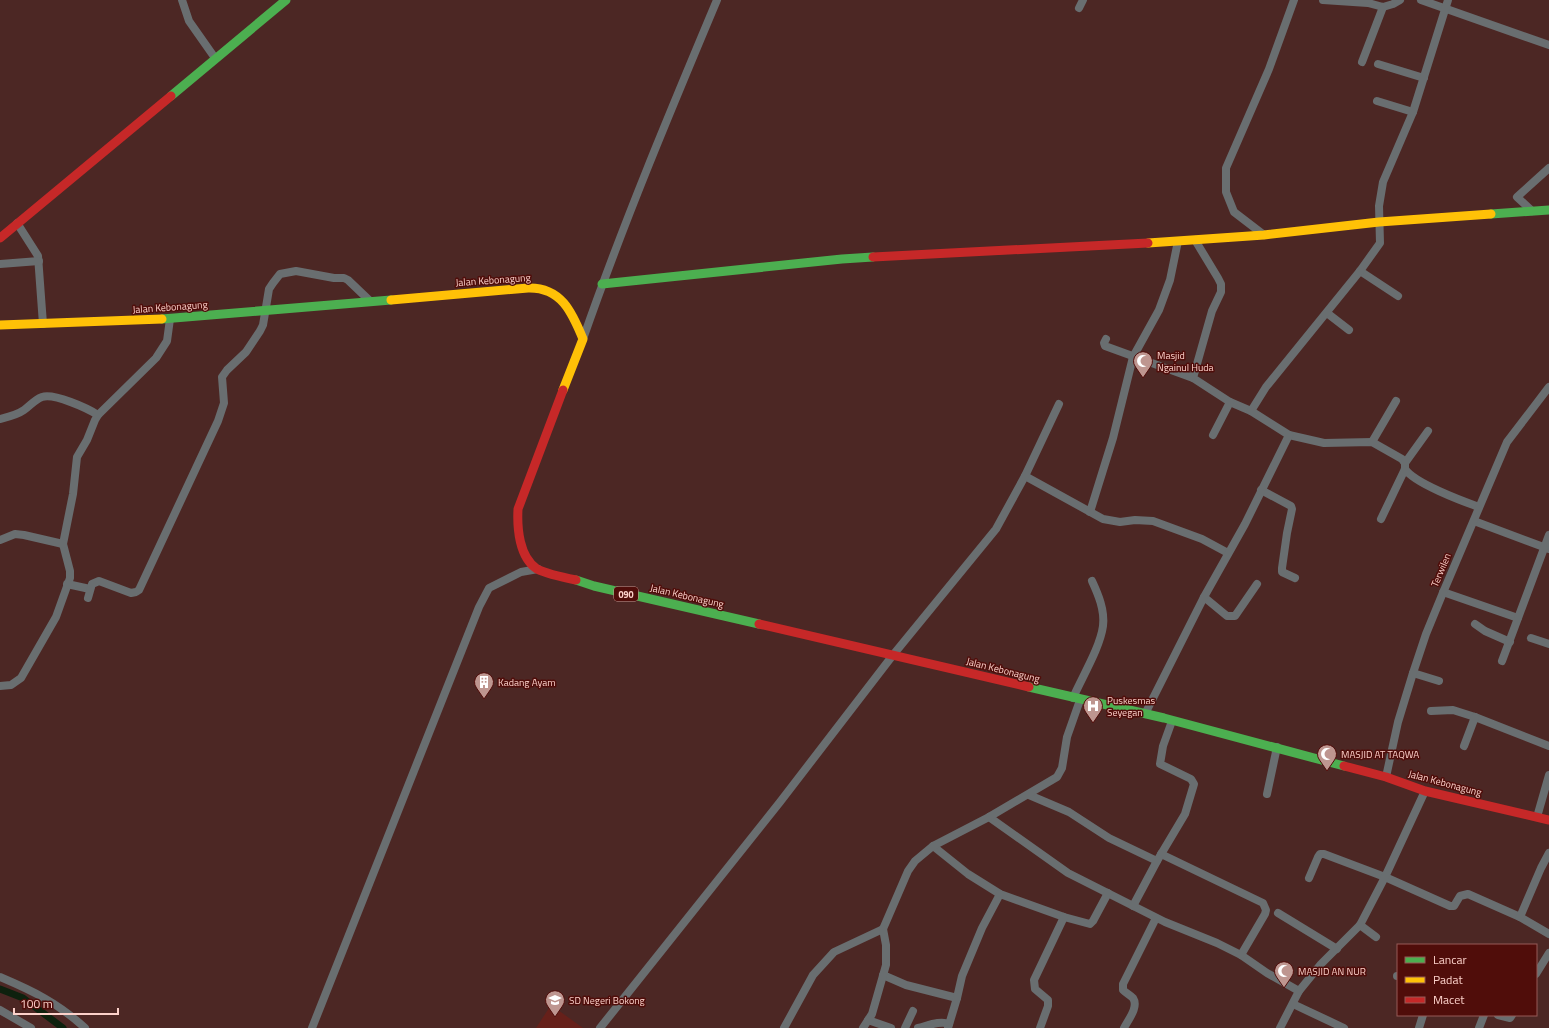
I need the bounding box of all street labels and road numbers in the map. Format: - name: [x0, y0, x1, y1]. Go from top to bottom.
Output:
- street label: Jalan Kebonagung: [455, 270, 531, 290]
- street label: Jalan Kebonagung: [132, 297, 208, 317]
- street label: Terwilen: [1427, 551, 1455, 589]
- street label: Jalan Kebonagung: [649, 580, 725, 612]
- road number: 090: [614, 587, 638, 601]
- street label: Jalan Kebonagung: [965, 654, 1041, 686]
- street label: Jalan Kebonagung: [1407, 766, 1483, 800]

